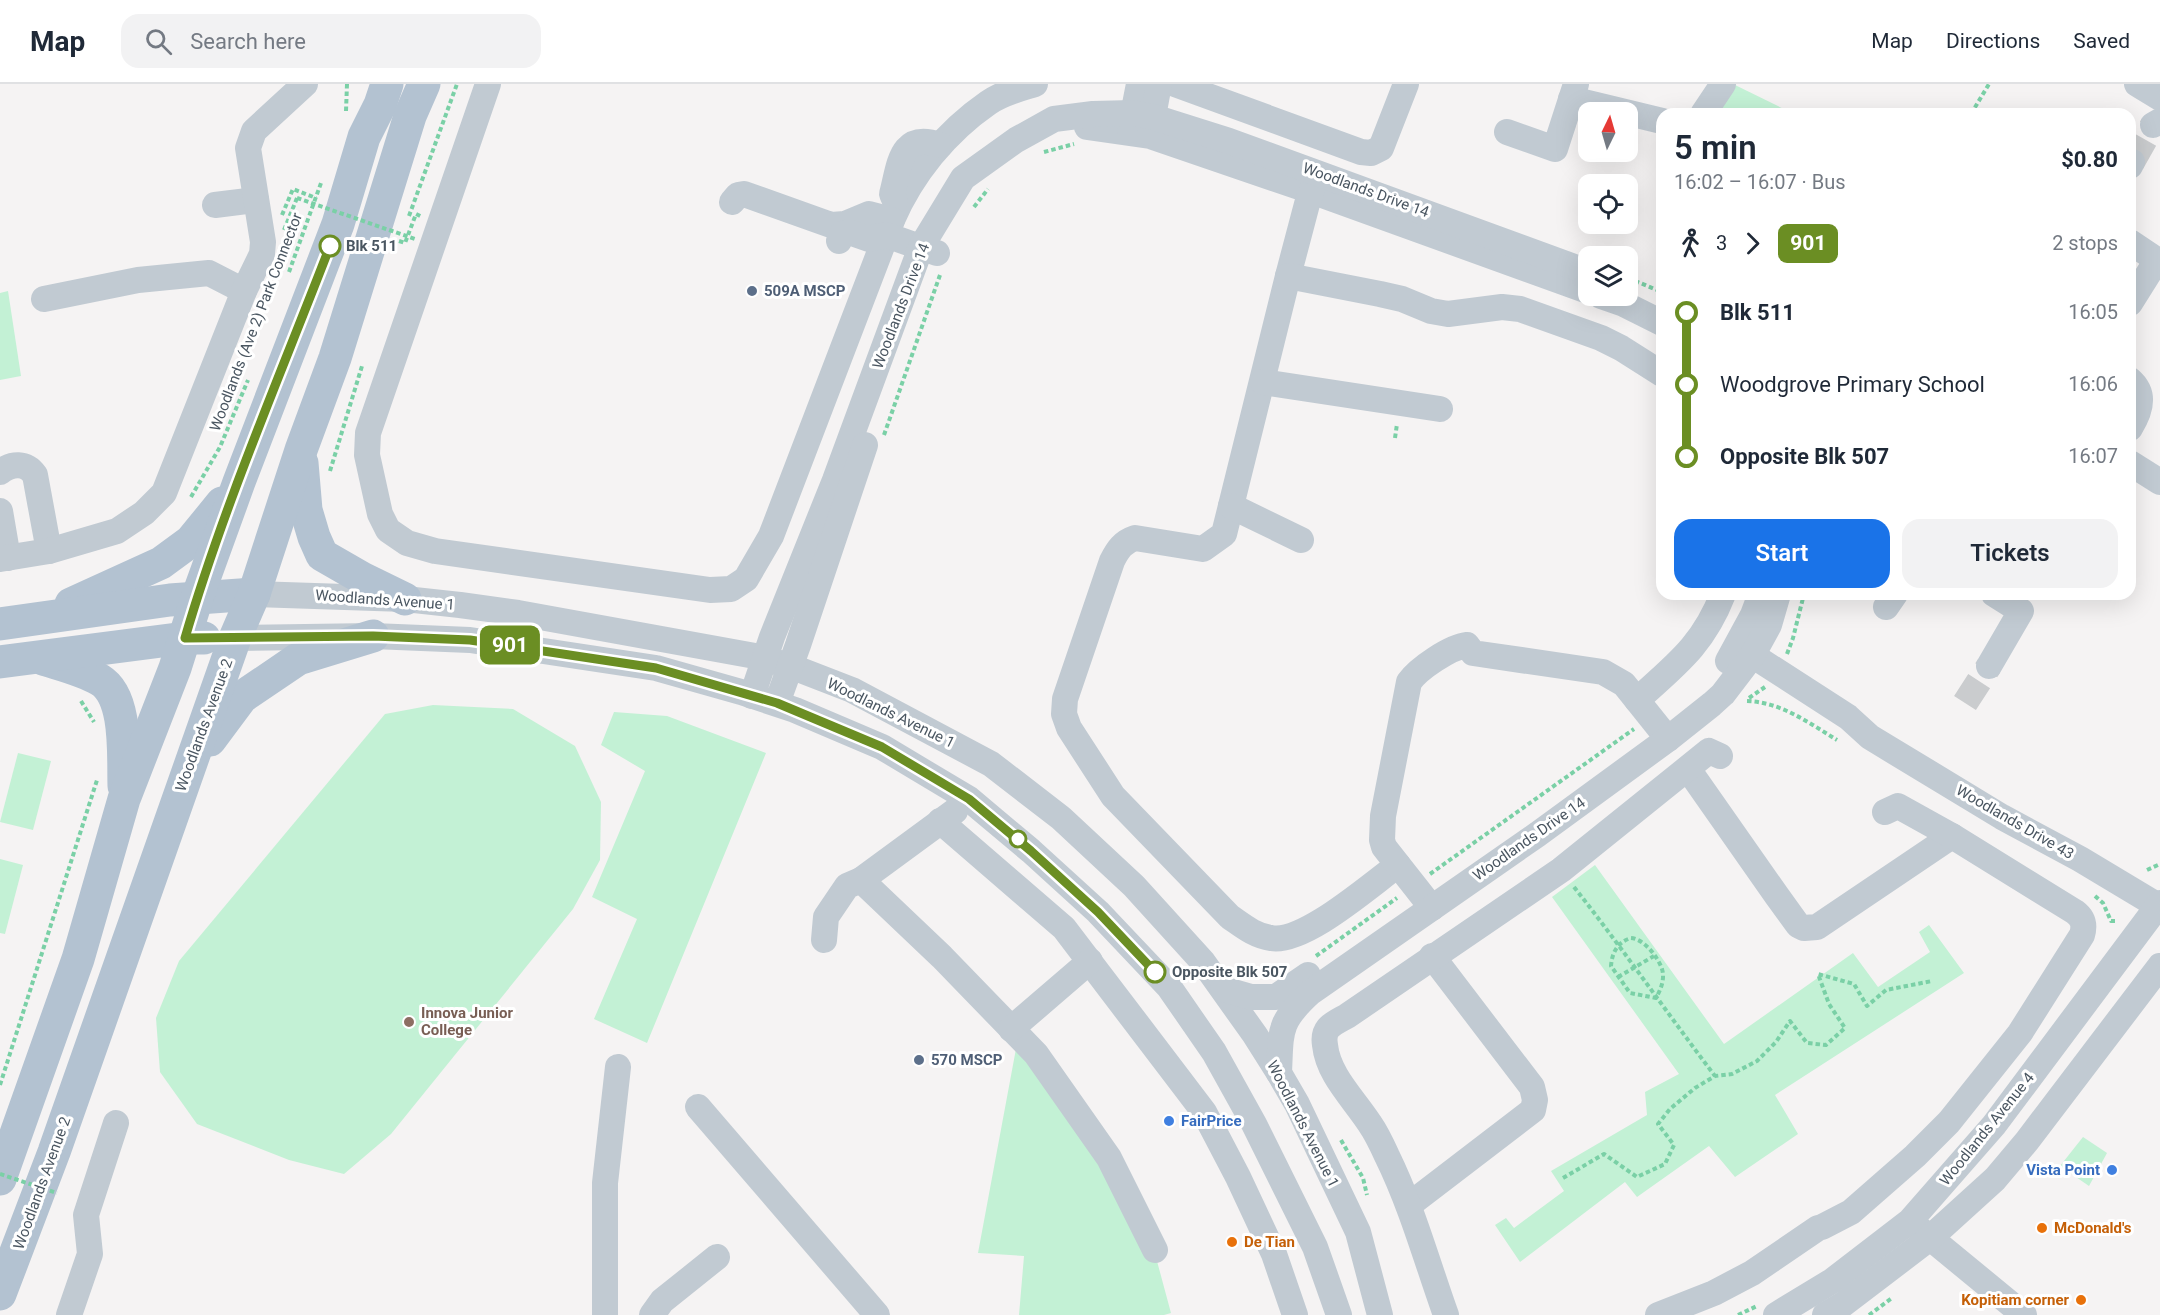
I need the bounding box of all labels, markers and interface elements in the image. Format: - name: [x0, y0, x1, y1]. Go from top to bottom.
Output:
- search box: [121, 14, 541, 68]
- text: Map: [30, 25, 85, 58]
- icon: search: [142, 25, 175, 58]
- text: Search here: [190, 29, 306, 54]
- text: Map: [1871, 29, 1913, 53]
- text: Directions: [1946, 29, 2040, 53]
- text: Saved: [2073, 29, 2130, 53]
- north arrow: [1578, 102, 1638, 162]
- map controls: [1578, 102, 1638, 306]
- text: 5 min: [1674, 128, 1757, 167]
- text: $0.80: [2061, 147, 2118, 172]
- street label: Woodlands Drive 14: [1300, 159, 1432, 221]
- text: 16:02 – 16:07 · Bus: [1674, 170, 1846, 194]
- button: locate: [1578, 174, 1638, 234]
- street label: Woodlands (Ave 2) Park Connector: [206, 210, 306, 434]
- icon: walk: [1674, 227, 1707, 260]
- icon: forward: [1736, 227, 1769, 260]
- text: 3: [1716, 231, 1727, 255]
- text: 901: [1790, 231, 1826, 255]
- text: 2 stops: [2052, 231, 2118, 255]
- marker: Blk 511: [319, 235, 341, 257]
- place label: Blk 511: [346, 237, 397, 255]
- street label: Woodlands Drive 14: [869, 240, 933, 371]
- button: layers: [1578, 246, 1638, 306]
- place label: 509A MSCP: [764, 282, 846, 300]
- marker: 509A MSCP: [745, 284, 759, 298]
- text: Blk 511: [1720, 300, 1795, 325]
- text: 16:05: [2068, 300, 2118, 324]
- text: Woodgrove Primary School: [1720, 372, 1985, 397]
- text: 16:06: [2068, 372, 2118, 396]
- text: Opposite Blk 507: [1720, 444, 1889, 469]
- text: 16:07: [2068, 444, 2118, 468]
- button: Start: [1674, 519, 1890, 588]
- button: Tickets: [1902, 519, 2118, 588]
- street label: Woodlands Avenue 1: [315, 586, 455, 614]
- line badge: 901: [476, 626, 544, 664]
- text: 901: [492, 633, 528, 657]
- street label: Woodlands Avenue 2: [172, 656, 236, 794]
- street label: Woodlands Avenue 1: [824, 674, 958, 752]
- street label: Woodlands Drive 43: [1953, 781, 2077, 863]
- street label: Woodlands Drive 14: [1469, 793, 1589, 885]
- unlabelled marker: [1009, 830, 1027, 848]
- marker: Opposite Blk 507: [1144, 961, 1166, 983]
- place label: Opposite Blk 507: [1172, 963, 1287, 981]
- place label: Innova Junior College: [421, 1004, 513, 1039]
- marker: Innova Junior College: [402, 1015, 416, 1029]
- place label: 570 MSCP: [931, 1051, 1003, 1069]
- marker: 570 MSCP: [912, 1053, 926, 1067]
- street label: Woodlands Avenue 1: [1263, 1058, 1343, 1190]
- street label: Woodlands Avenue 4: [1936, 1069, 2038, 1189]
- place label: FairPrice: [1181, 1112, 1242, 1130]
- street label: Woodlands Avenue 2: [10, 1114, 74, 1252]
- marker: FairPrice: [1162, 1114, 1176, 1128]
- place label: Vista Point: [2026, 1161, 2100, 1179]
- marker: Vista Point: [2105, 1163, 2119, 1177]
- place label: McDonald's: [2054, 1219, 2132, 1237]
- marker: McDonald's: [2035, 1221, 2049, 1235]
- place label: De Tian: [1244, 1233, 1295, 1251]
- marker: De Tian: [1225, 1235, 1239, 1249]
- place label: Kopitiam corner: [1961, 1291, 2069, 1309]
- marker: Kopitiam corner: [2074, 1293, 2088, 1307]

